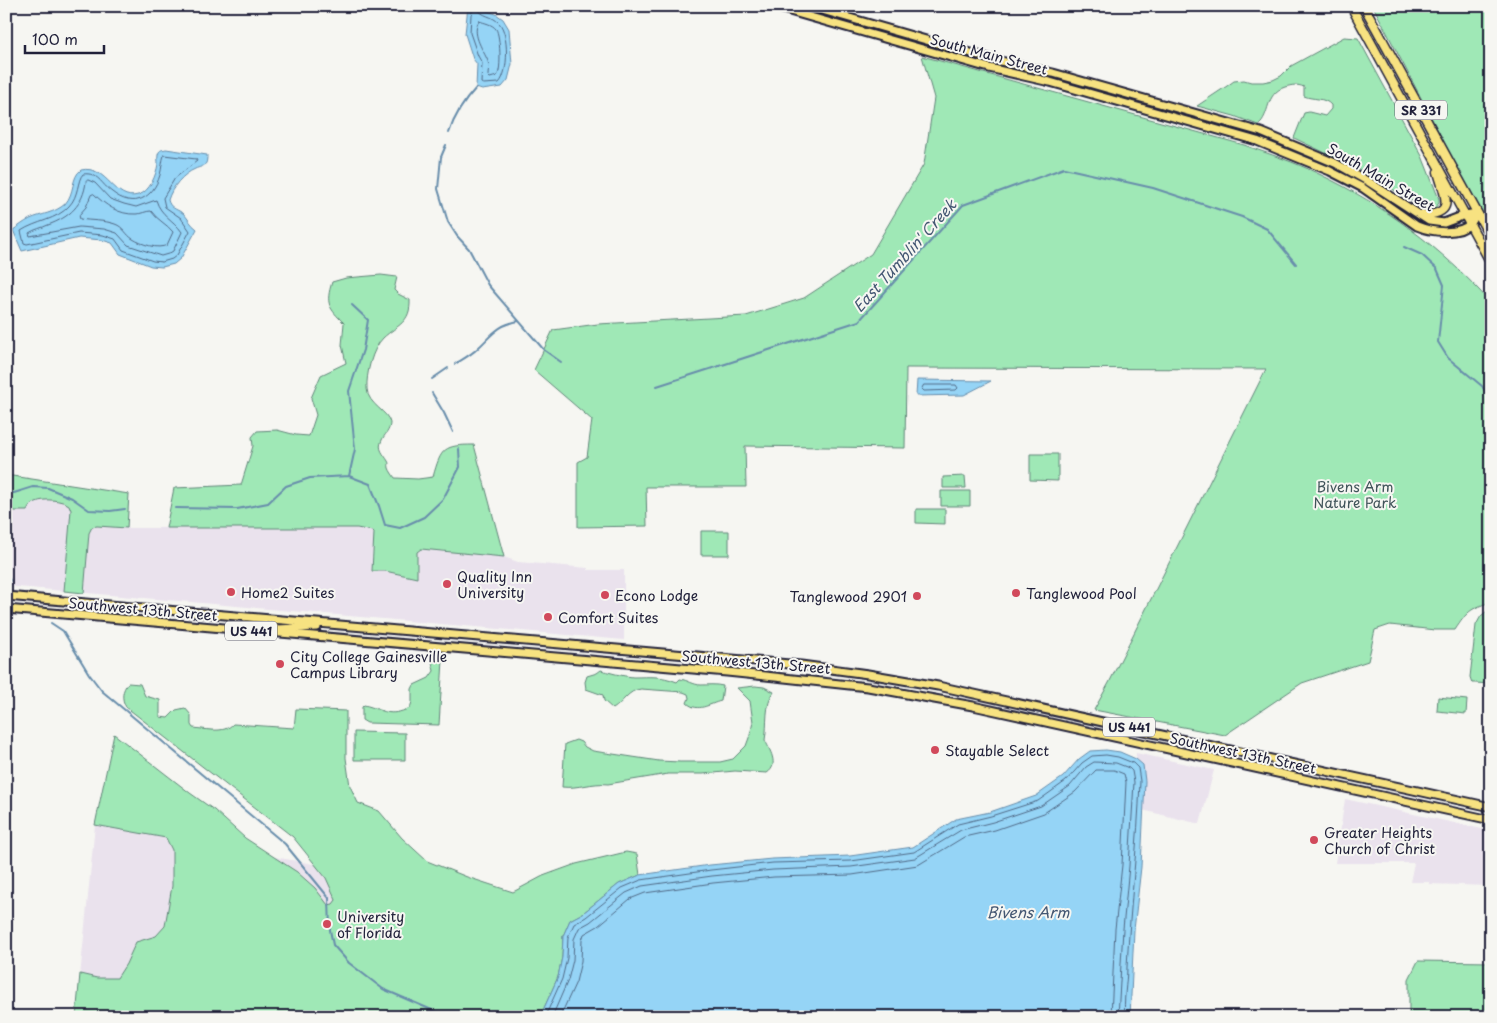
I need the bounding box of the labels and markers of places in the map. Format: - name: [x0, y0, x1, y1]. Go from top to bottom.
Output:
- place label: Quality Inn University: [457, 566, 532, 603]
- marker: Quality Inn University: [441, 578, 453, 590]
- place label: Home2 Suites: [241, 582, 334, 603]
- place label: Tanglewood Pool: [1026, 583, 1137, 604]
- place label: Econo Lodge: [615, 585, 698, 606]
- marker: Home2 Suites: [225, 586, 237, 598]
- place label: Tanglewood 2901: [789, 586, 907, 607]
- marker: Tanglewood Pool: [1010, 587, 1022, 599]
- marker: Econo Lodge: [599, 589, 611, 601]
- marker: Tanglewood 2901: [911, 590, 923, 602]
- place label: Comfort Suites: [558, 607, 658, 628]
- marker: Comfort Suites: [542, 611, 554, 623]
- place label: City College Gainesville Campus Library: [290, 646, 447, 683]
- marker: City College Gainesville Campus Library: [274, 658, 286, 670]
- place label: Stayable Select: [945, 740, 1049, 761]
- marker: Stayable Select: [929, 744, 941, 756]
- place label: Greater Heights Church of Christ: [1324, 822, 1436, 859]
- marker: Greater Heights Church of Christ: [1308, 834, 1320, 846]
- place label: University of Florida: [337, 906, 404, 943]
- marker: University of Florida: [321, 918, 333, 930]

